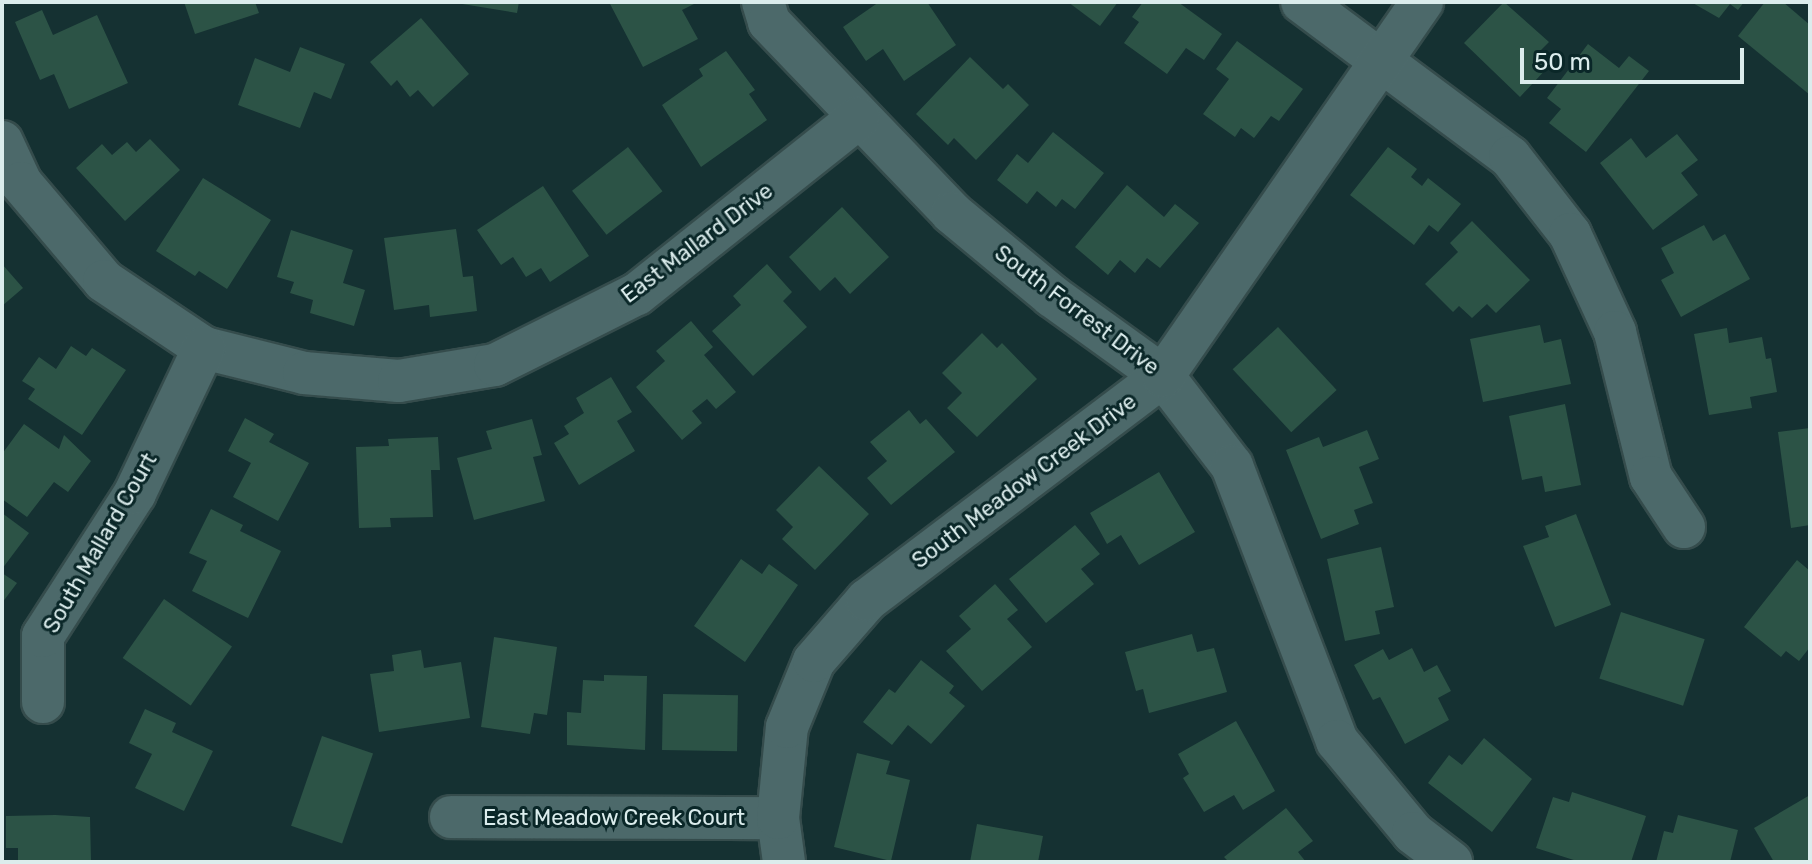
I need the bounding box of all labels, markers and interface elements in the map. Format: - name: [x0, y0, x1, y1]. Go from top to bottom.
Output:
- scale bar: [1524, 32, 1748, 82]
- text: 50 m: [1534, 48, 1591, 76]
- street label: East Mallard Drive: [616, 177, 778, 309]
- street label: South Forrest Drive: [990, 240, 1164, 380]
- street label: South Meadow Creek Drive: [906, 388, 1142, 574]
- street label: South Mallard Court: [38, 448, 162, 638]
- street label: East Meadow Creek Court: [483, 805, 745, 831]

